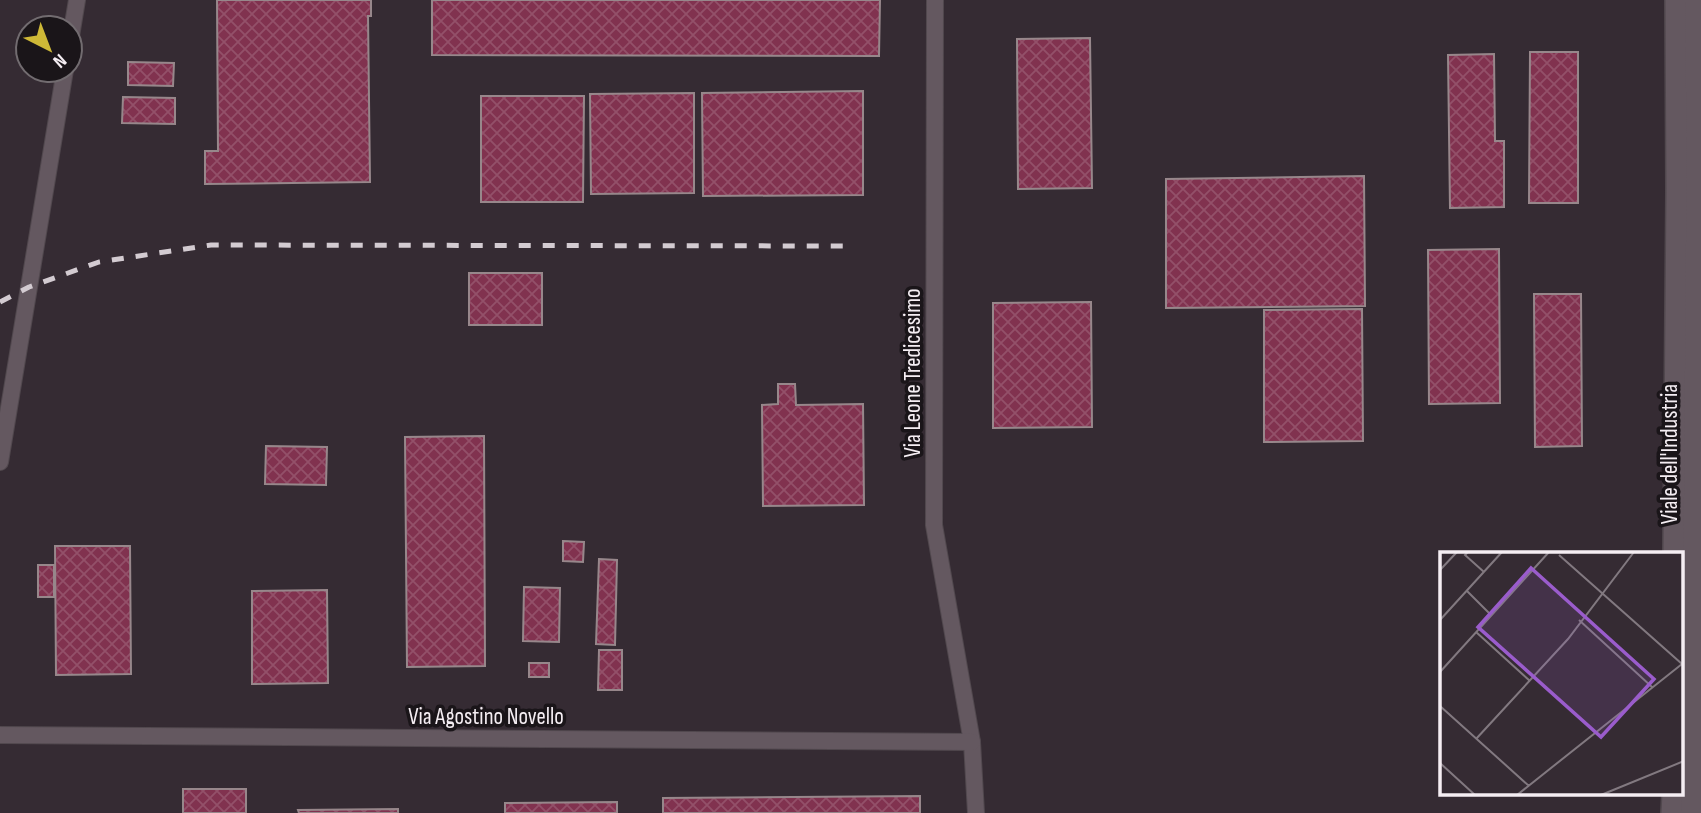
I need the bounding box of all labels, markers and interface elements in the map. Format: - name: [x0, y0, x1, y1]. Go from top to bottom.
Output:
- north arrow: [14, 14, 84, 84]
- text: N: [48, 49, 71, 72]
- street label: Via Leone Tredicesimo: [899, 288, 927, 458]
- street label: Viale dell'Industria: [1656, 384, 1684, 524]
- inset map: [1440, 552, 1684, 796]
- street label: Via Agostino Novello: [408, 703, 564, 731]

